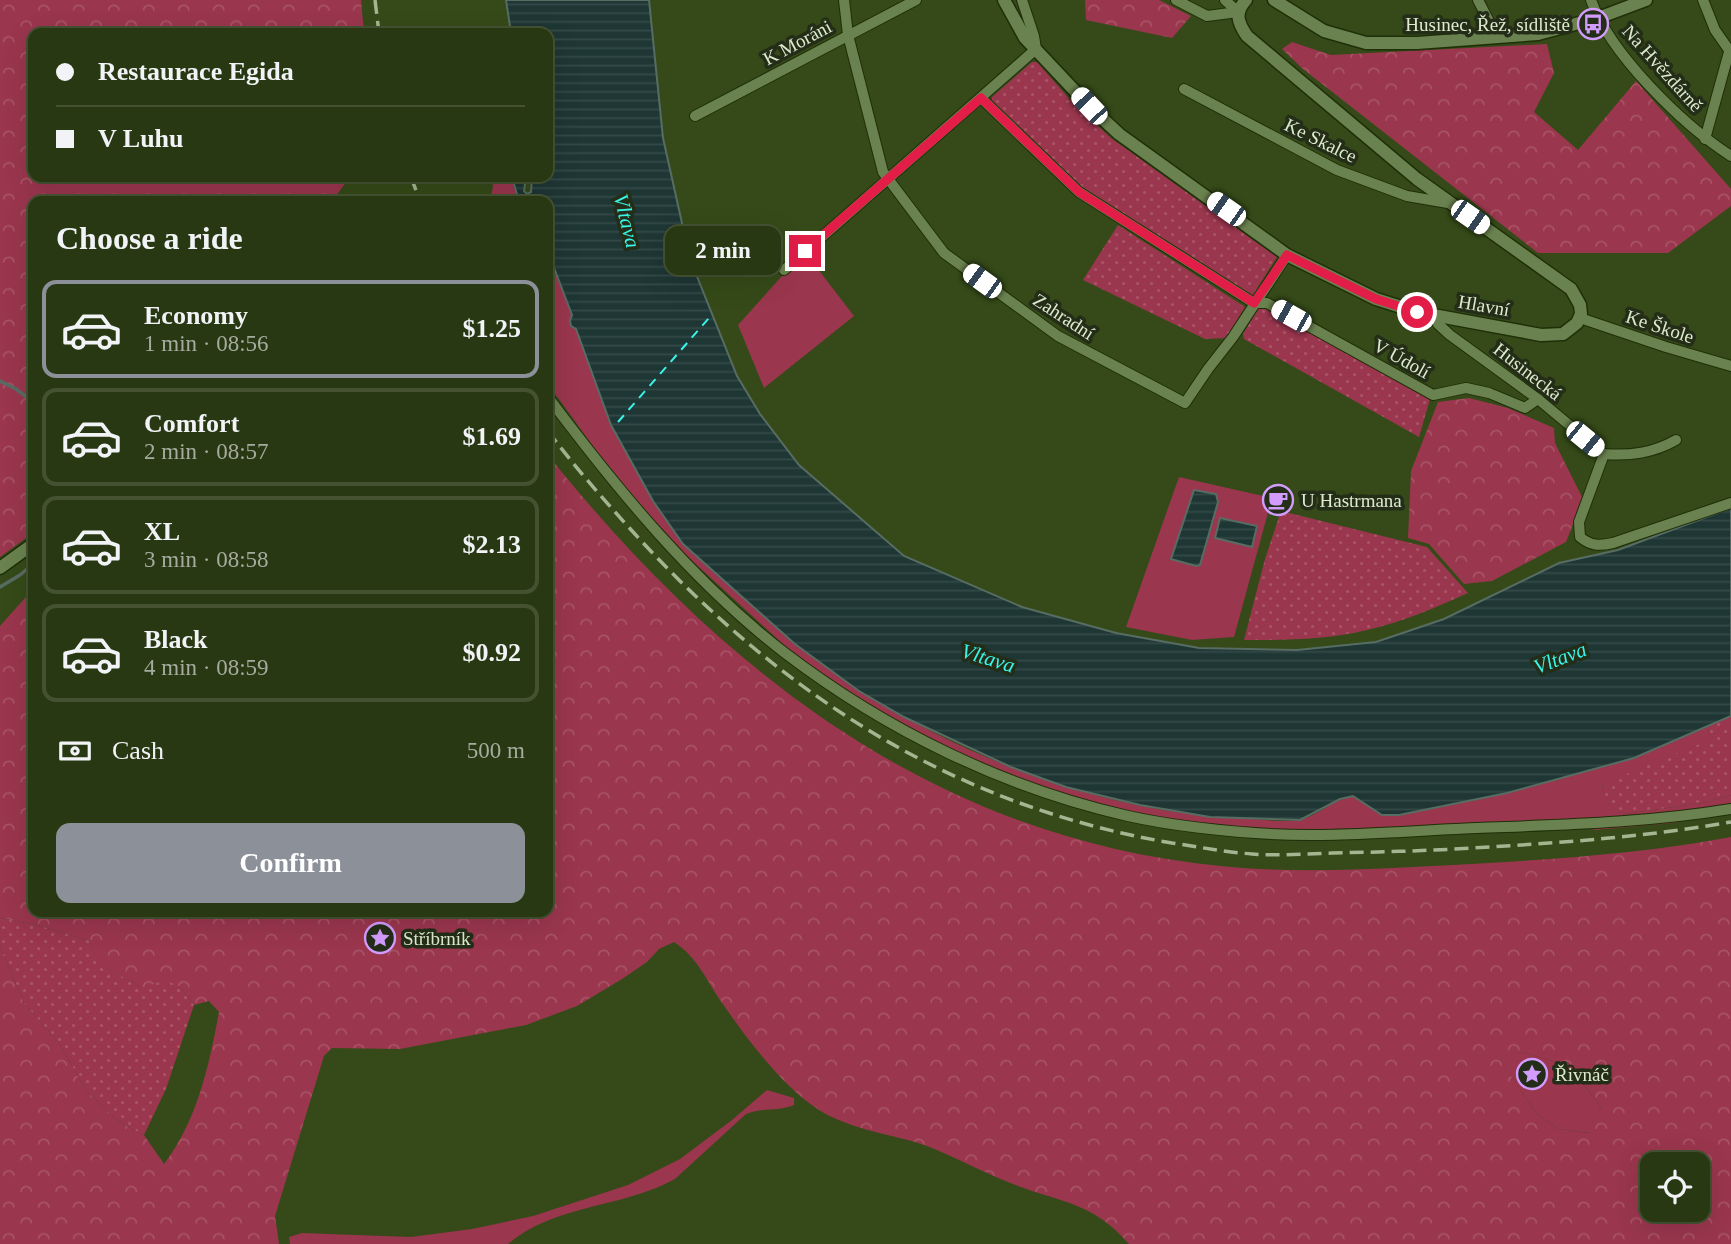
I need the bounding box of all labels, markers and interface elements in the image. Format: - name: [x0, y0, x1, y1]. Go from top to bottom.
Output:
- bus stop icon: Husinec, Řež, sídliště: [1576, 7, 1610, 41]
- place label: Husinec, Řež, sídliště: [1405, 14, 1570, 35]
- street label: K Moráni: [759, 16, 835, 69]
- street label: Na Hvězdárně: [1618, 21, 1707, 116]
- text: Restaurace Egida: [98, 57, 294, 86]
- car: [1067, 83, 1112, 129]
- street label: Ke Skalce: [1281, 114, 1360, 167]
- text: V Luhu: [98, 124, 184, 153]
- car: [1203, 188, 1250, 230]
- water label: Vltava: [609, 191, 645, 251]
- car: [1447, 196, 1494, 238]
- text: Choose a ride: [56, 220, 243, 256]
- callout: 2 min: [665, 226, 780, 276]
- route end: [789, 235, 821, 267]
- text: 2 min: [695, 238, 751, 263]
- car: [959, 260, 1006, 302]
- street label: Zahradní: [1029, 289, 1099, 344]
- street label: Hlavní: [1457, 291, 1512, 320]
- route start: [1401, 296, 1433, 328]
- car: [1268, 297, 1315, 335]
- icon: car: [60, 298, 123, 361]
- text: Economy: [144, 301, 248, 330]
- street label: Ke Škole: [1623, 306, 1696, 347]
- text: $1.25: [463, 314, 521, 343]
- text: 1 min · 08:56: [144, 331, 269, 356]
- street label: V Údolí: [1370, 334, 1434, 383]
- street label: Husinecká: [1490, 338, 1566, 405]
- icon: car: [60, 406, 123, 469]
- text: Comfort: [144, 409, 239, 438]
- car: [1563, 418, 1608, 460]
- text: $1.69: [463, 422, 521, 451]
- text: 2 min · 08:57: [144, 439, 269, 464]
- cafe icon: U Hastrmana: [1261, 483, 1295, 517]
- place label: U Hastrmana: [1301, 490, 1402, 511]
- icon: car: [60, 514, 123, 577]
- text: XL: [144, 517, 180, 546]
- text: $2.13: [463, 530, 521, 559]
- text: 3 min · 08:58: [144, 547, 269, 572]
- icon: car: [60, 622, 123, 685]
- text: Black: [144, 625, 208, 654]
- water label: Vltava: [1530, 637, 1590, 679]
- text: $0.92: [463, 638, 521, 667]
- water label: Vltava: [958, 639, 1018, 677]
- text: 4 min · 08:59: [144, 655, 269, 680]
- icon: cash: [56, 732, 94, 770]
- text: Cash: [112, 736, 164, 765]
- text: 500 m: [467, 738, 525, 763]
- button: Confirm: [56, 823, 525, 903]
- place icon: Stříbrník: [363, 921, 397, 955]
- place label: Stříbrník: [403, 928, 471, 949]
- place icon: Řivnáč: [1515, 1057, 1549, 1091]
- place label: Řivnáč: [1555, 1064, 1609, 1085]
- map controls: [1640, 1152, 1710, 1222]
- button: locate: [1640, 1152, 1710, 1222]

